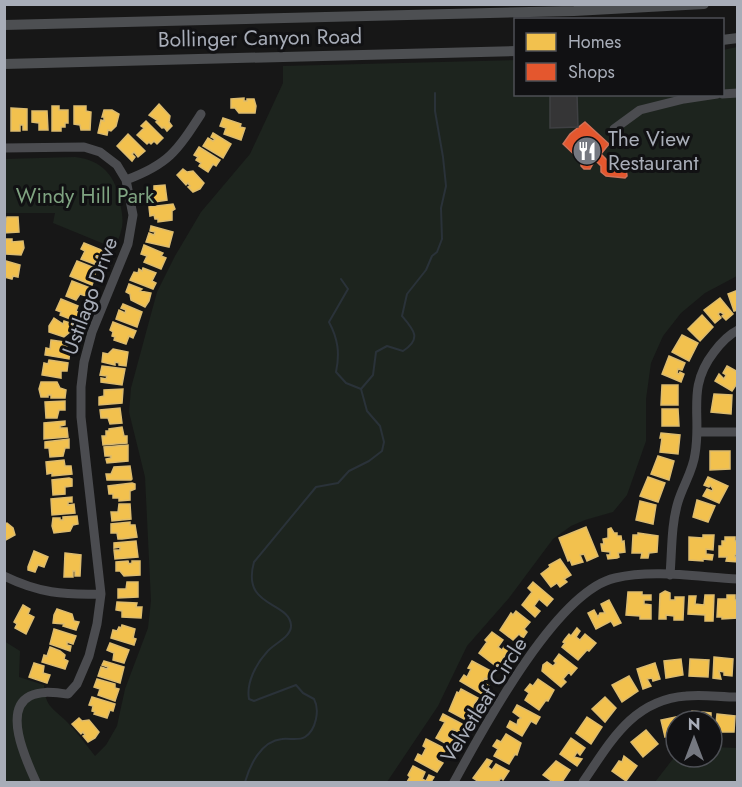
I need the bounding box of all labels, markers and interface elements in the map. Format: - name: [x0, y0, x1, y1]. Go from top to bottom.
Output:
- legend: [514, 18, 724, 96]
- street label: Bollinger Canyon Road: [158, 21, 362, 55]
- text: Homes: [568, 29, 621, 55]
- text: Shops: [568, 59, 615, 85]
- place label: The View Restaurant: [608, 124, 699, 178]
- restaurant icon: The View Restaurant: [571, 135, 603, 167]
- park label: Windy Hill Park: [16, 181, 155, 211]
- street label: Ustilago Drive: [55, 233, 125, 359]
- street label: Velvetleaf Circle: [433, 631, 535, 769]
- north arrow: [664, 709, 724, 769]
- text: N: [688, 713, 700, 736]

